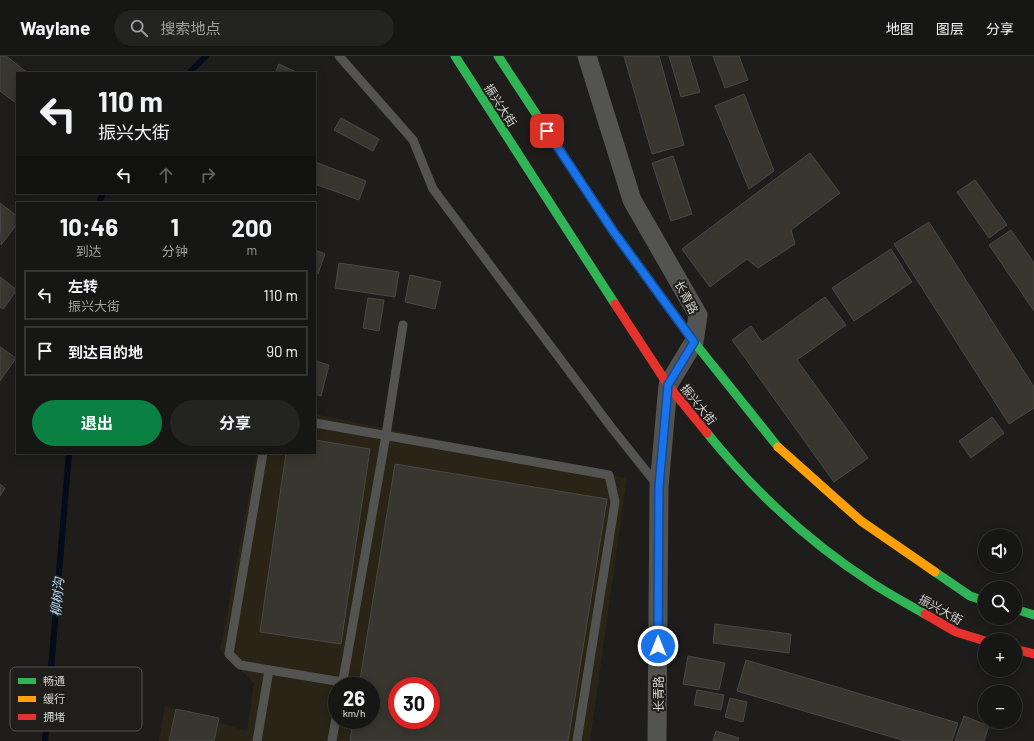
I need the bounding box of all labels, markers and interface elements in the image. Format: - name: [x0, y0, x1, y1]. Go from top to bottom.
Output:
- search box: [114, 10, 394, 46]
- text: Waylane: [20, 16, 90, 39]
- icon: search: [128, 17, 150, 39]
- text: 搜索地点: [160, 19, 220, 37]
- text: 地图: [886, 20, 914, 37]
- text: 图层: [936, 20, 964, 37]
- text: 分享: [986, 20, 1014, 37]
- street label: 振兴大街: [482, 81, 520, 129]
- text: 110 m: [98, 84, 163, 118]
- icon: left: [32, 88, 84, 140]
- pin: [530, 114, 564, 148]
- icon: arrive: [536, 120, 558, 142]
- text: 振兴大街: [98, 121, 170, 143]
- icon: left: [113, 164, 135, 186]
- icon: ahead: [155, 164, 177, 186]
- icon: right: [197, 164, 219, 186]
- text: 10:46: [60, 212, 118, 241]
- text: 1: [170, 212, 179, 241]
- text: 200: [231, 213, 272, 242]
- text: m: [246, 242, 257, 258]
- text: 到达: [76, 243, 102, 259]
- text: 分钟: [162, 243, 188, 259]
- text: 左转: [68, 277, 98, 295]
- street label: 长青路: [673, 278, 701, 316]
- icon: left: [34, 284, 56, 306]
- text: 110 m: [264, 286, 298, 304]
- text: 振兴大街: [68, 298, 120, 314]
- icon: arrive: [34, 340, 56, 362]
- text: 90 m: [266, 342, 298, 360]
- text: 到达目的地: [68, 343, 143, 361]
- street label: 振兴大街: [678, 381, 720, 427]
- button: 退出: [32, 400, 162, 446]
- button: 分享: [170, 400, 300, 446]
- map controls: [978, 529, 1022, 729]
- button: sound: [978, 529, 1022, 573]
- water label: 柳树沟: [47, 575, 67, 617]
- button: search: [978, 581, 1022, 625]
- street label: 振兴大街: [917, 591, 965, 627]
- position arrow: [637, 625, 679, 667]
- button: +: [978, 633, 1022, 677]
- legend: [10, 667, 142, 731]
- text: 畅通: [43, 674, 65, 687]
- street label: 长青路: [651, 676, 665, 712]
- speed limit sign: 30: [388, 677, 440, 729]
- button: −: [978, 685, 1022, 729]
- text: 26: [343, 686, 365, 710]
- text: 缓行: [43, 692, 65, 705]
- text: km/h: [343, 707, 365, 719]
- text: 拥堵: [43, 710, 65, 723]

